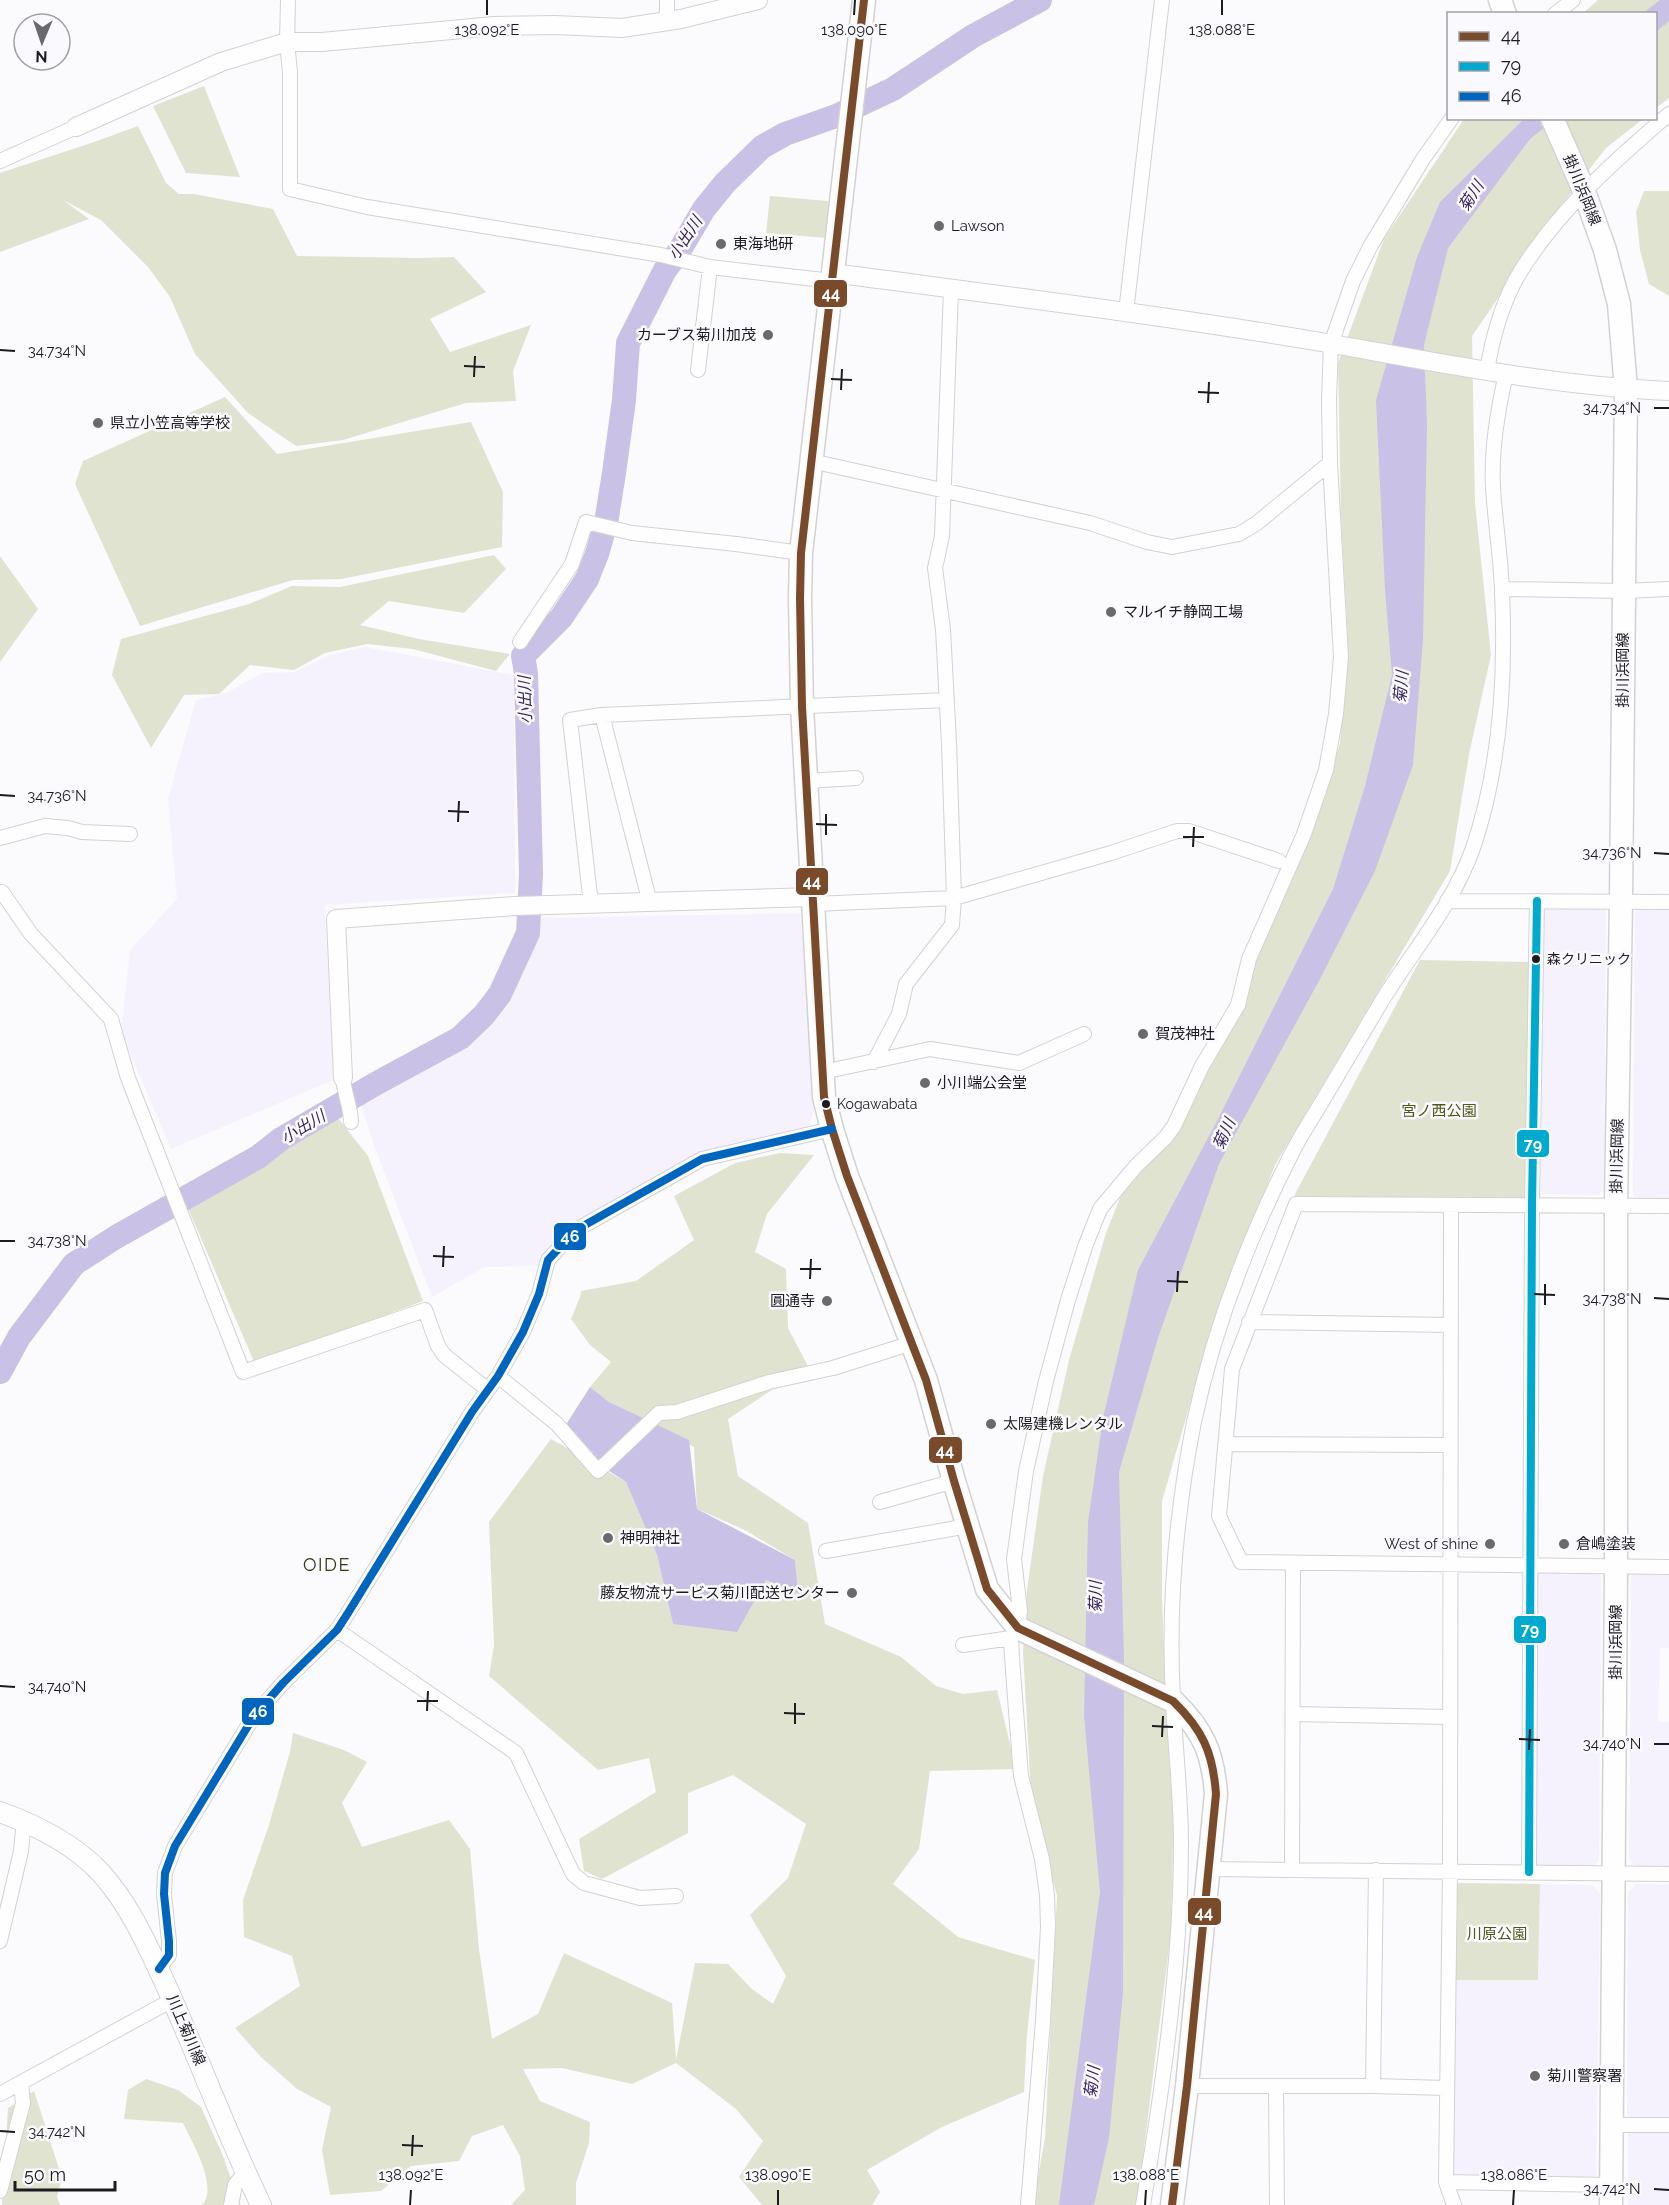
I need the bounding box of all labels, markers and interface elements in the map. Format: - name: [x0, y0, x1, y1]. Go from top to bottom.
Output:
- north arrow: [12, 12, 72, 72]
- legend: [1447, 12, 1657, 120]
- text: 138.092°E: [455, 21, 519, 39]
- text: 138.090°E: [821, 21, 887, 39]
- text: 138.088°E: [1189, 21, 1255, 39]
- text: 44: [1501, 25, 1521, 46]
- text: N: [35, 47, 48, 66]
- text: 79: [1501, 55, 1521, 76]
- text: 46: [1501, 85, 1522, 106]
- street label: 掛川浜岡線: [1560, 152, 1604, 228]
- water label: 菊川: [1454, 176, 1489, 215]
- water label: 小出川: [664, 211, 707, 263]
- place label: Lawson: [951, 217, 1005, 235]
- marker: Lawson: [932, 219, 946, 233]
- place label: 東海地研: [733, 235, 793, 253]
- marker: 東海地研: [714, 237, 728, 251]
- line badge: 44: [813, 279, 848, 308]
- text: 44: [822, 284, 840, 303]
- place label: カーブス菊川加茂: [637, 326, 756, 344]
- marker: カーブス菊川加茂: [761, 328, 775, 342]
- text: 34.734°N: [28, 342, 86, 360]
- text: 34.734°N: [1583, 399, 1641, 417]
- place label: 県立小笠高等学校: [110, 414, 230, 432]
- marker: 県立小笠高等学校: [91, 416, 105, 430]
- place label: マルイチ静岡工場: [1123, 603, 1243, 621]
- marker: マルイチ静岡工場: [1104, 605, 1118, 619]
- street label: 掛川浜岡線: [1614, 632, 1632, 708]
- water label: 菊川: [1390, 668, 1412, 704]
- water label: 小出川: [515, 674, 535, 724]
- text: 34.736°N: [27, 787, 87, 805]
- text: 34.736°N: [1582, 844, 1642, 862]
- line badge: 44: [795, 867, 829, 896]
- text: 44: [803, 872, 821, 891]
- place label: 森クリニック: [1547, 951, 1631, 967]
- marker: 森クリニック: [1530, 953, 1542, 965]
- place label: 賀茂神社: [1155, 1025, 1215, 1043]
- marker: 賀茂神社: [1136, 1027, 1150, 1041]
- place label: 小川端公会堂: [937, 1074, 1027, 1092]
- marker: 小川端公会堂: [918, 1076, 932, 1090]
- place label: Kogawabata: [837, 1096, 917, 1112]
- marker: Kogawabata: [820, 1098, 832, 1110]
- park label: 宮ノ西公園: [1401, 1102, 1477, 1120]
- water label: 小出川: [278, 1105, 330, 1148]
- water label: 菊川: [1209, 1114, 1240, 1152]
- street label: 掛川浜岡線: [1607, 1118, 1627, 1194]
- line badge: 79: [1516, 1129, 1550, 1158]
- text: 79: [1524, 1135, 1542, 1154]
- line badge: 46: [553, 1222, 587, 1251]
- text: 46: [561, 1227, 580, 1246]
- text: 34.738°N: [27, 1232, 87, 1250]
- text: 34.738°N: [1582, 1290, 1642, 1308]
- place label: 圓通寺: [770, 1292, 815, 1310]
- marker: 圓通寺: [820, 1294, 834, 1308]
- place label: 太陽建機レンタル: [1003, 1415, 1123, 1433]
- marker: 太陽建機レンタル: [984, 1417, 998, 1431]
- line badge: 44: [928, 1436, 963, 1464]
- text: 44: [936, 1441, 954, 1460]
- place label: 神明神社: [620, 1529, 680, 1547]
- marker: 神明神社: [601, 1531, 615, 1545]
- place label: West of shine: [1384, 1535, 1478, 1553]
- place label: 倉嶋塗装: [1576, 1535, 1636, 1553]
- marker: West of shine: [1483, 1537, 1497, 1551]
- marker: 倉嶋塗装: [1557, 1537, 1571, 1551]
- district label: OIDE: [303, 1554, 351, 1575]
- water label: 菊川: [1086, 1579, 1105, 1613]
- place label: 藤友物流サービス菊川配送センター: [600, 1584, 840, 1602]
- marker: 藤友物流サービス菊川配送センター: [845, 1586, 859, 1600]
- street label: 掛川浜岡線: [1607, 1604, 1625, 1680]
- line badge: 79: [1513, 1615, 1547, 1644]
- text: 79: [1521, 1620, 1539, 1639]
- text: 34.740°N: [28, 1678, 86, 1696]
- line badge: 46: [241, 1697, 275, 1726]
- text: 46: [249, 1702, 268, 1721]
- text: 34.740°N: [1583, 1735, 1641, 1753]
- line badge: 44: [1187, 1897, 1222, 1926]
- text: 44: [1195, 1903, 1213, 1922]
- park label: 川原公園: [1467, 1925, 1527, 1943]
- street label: 川上菊川線: [163, 1992, 209, 2068]
- water label: 菊川: [1081, 2063, 1104, 2099]
- place label: 菊川警察署: [1547, 2067, 1622, 2085]
- marker: 菊川警察署: [1528, 2069, 1542, 2083]
- text: 34.742°N: [28, 2123, 86, 2141]
- scale bar: [15, 2154, 116, 2192]
- text: 50 m: [24, 2164, 66, 2185]
- text: 138.092°E: [379, 2166, 443, 2184]
- text: 138.090°E: [745, 2166, 811, 2184]
- text: 138.088°E: [1113, 2166, 1179, 2184]
- text: 138.086°E: [1481, 2166, 1547, 2184]
- text: 34.742°N: [1583, 2180, 1641, 2198]

